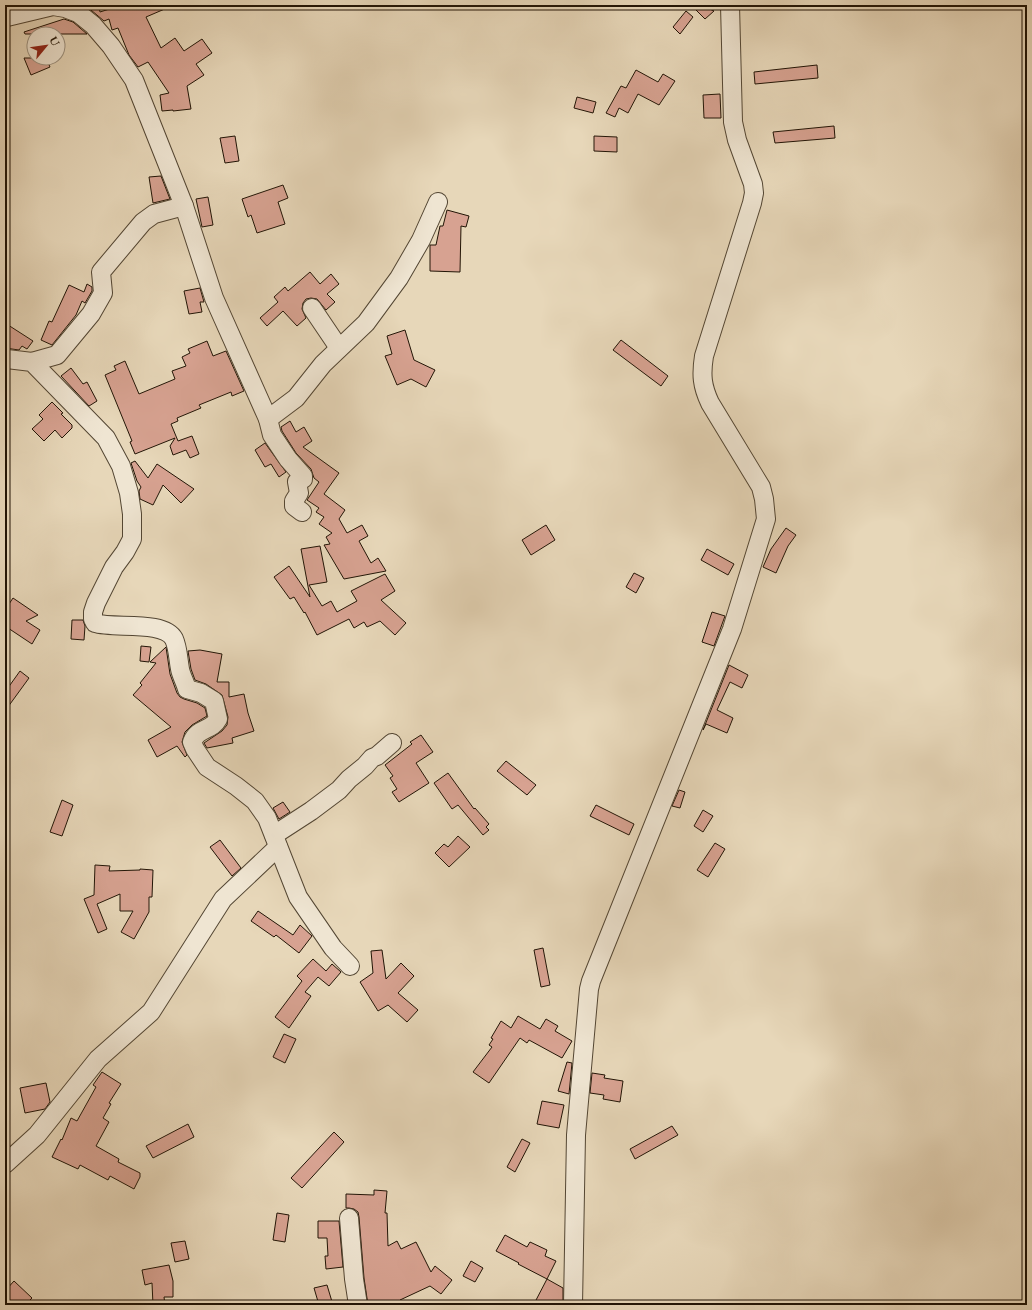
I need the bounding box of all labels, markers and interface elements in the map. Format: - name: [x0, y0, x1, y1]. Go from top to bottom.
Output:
- north arrow: [26, 26, 66, 66]
- text: U: [46, 34, 63, 49]

